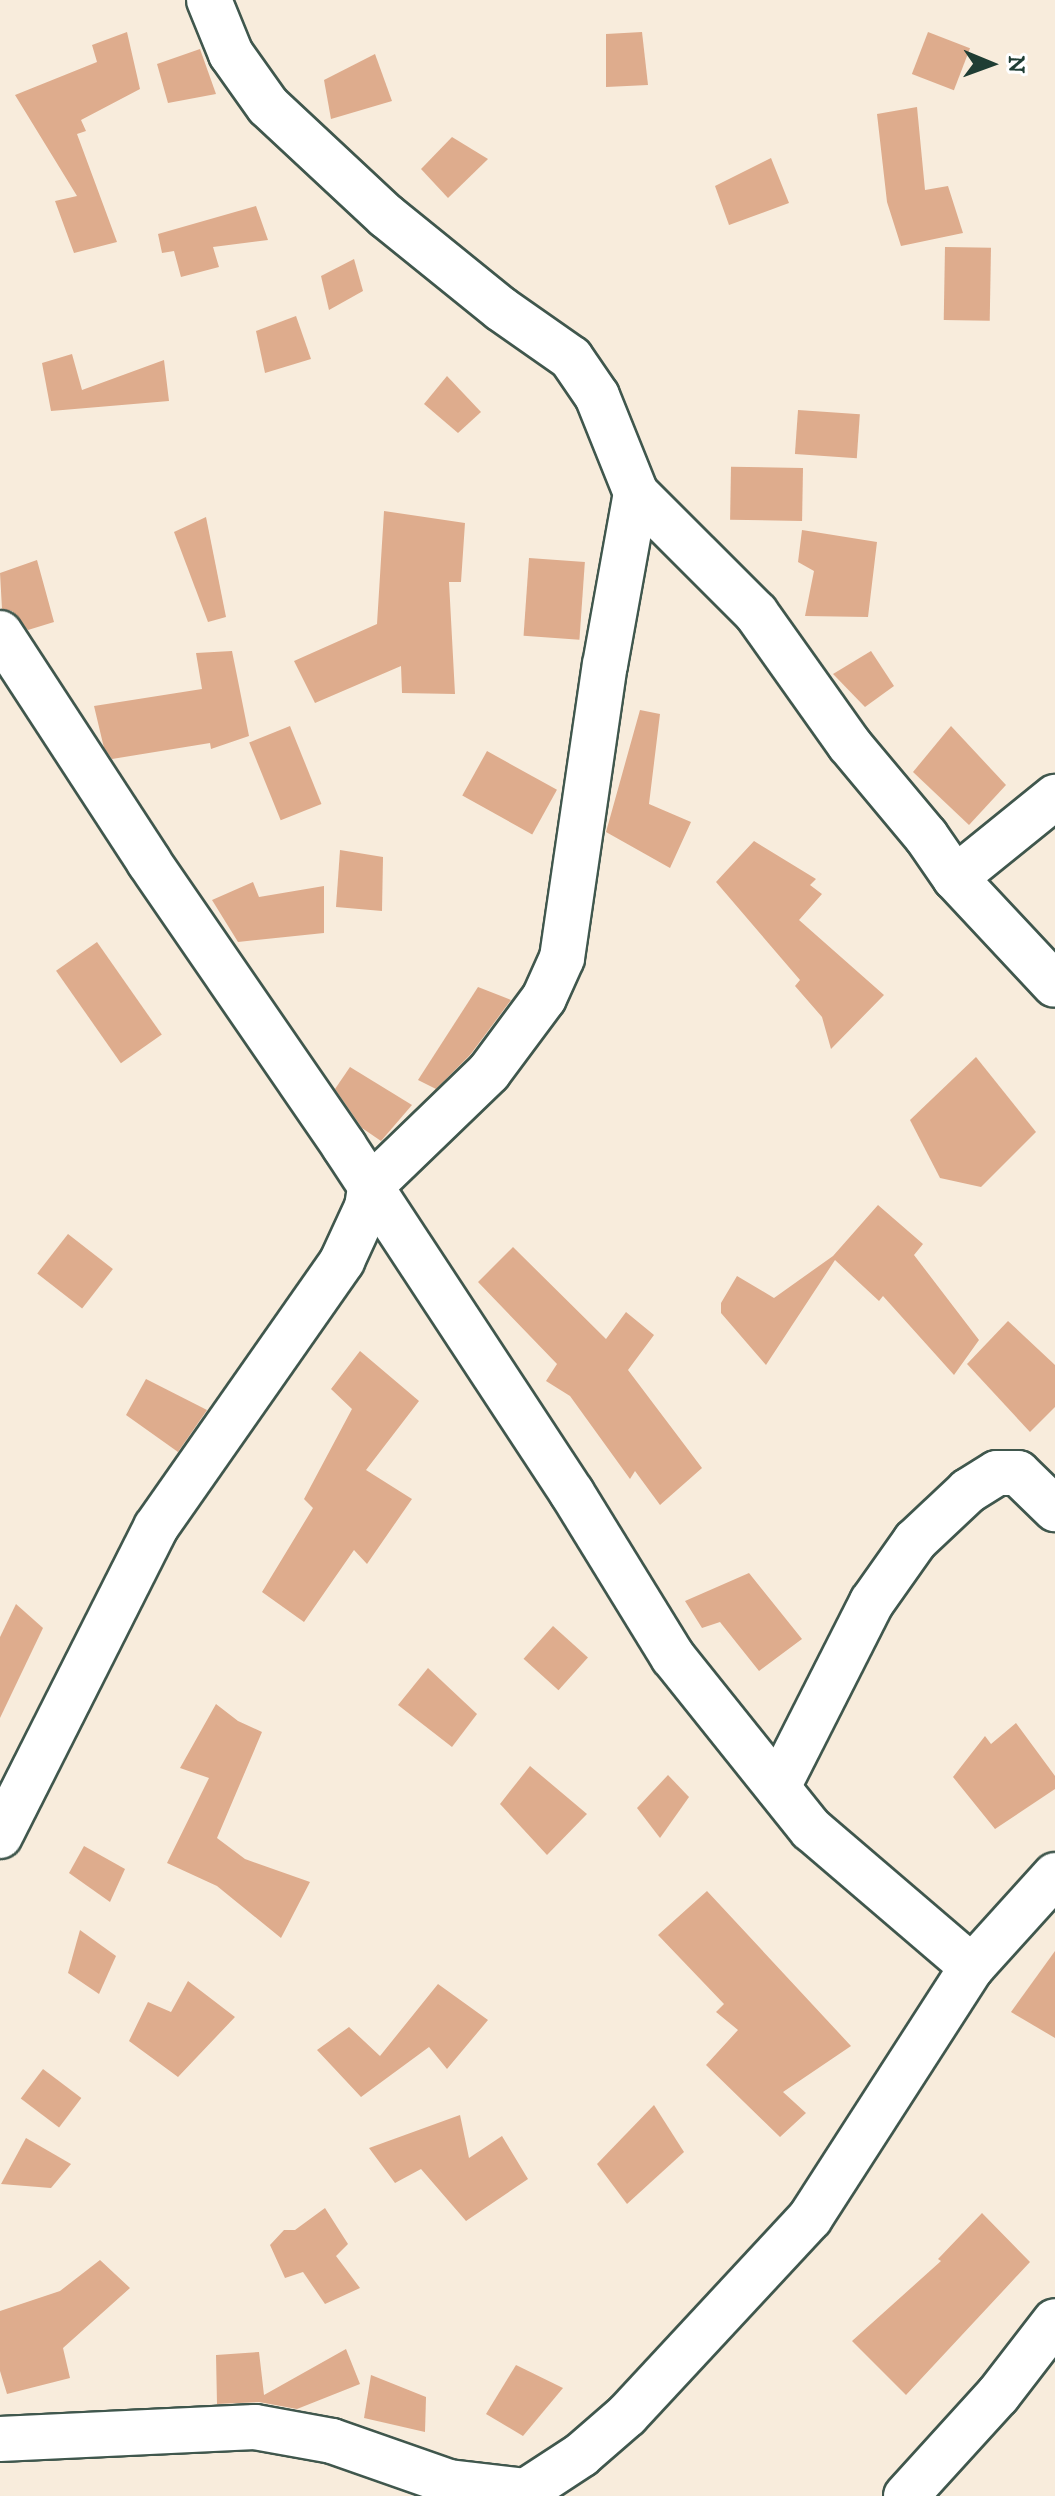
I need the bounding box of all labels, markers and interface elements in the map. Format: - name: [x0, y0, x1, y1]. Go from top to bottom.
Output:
- north arrow: [951, 24, 1031, 104]
- text: N: [1002, 55, 1029, 74]

